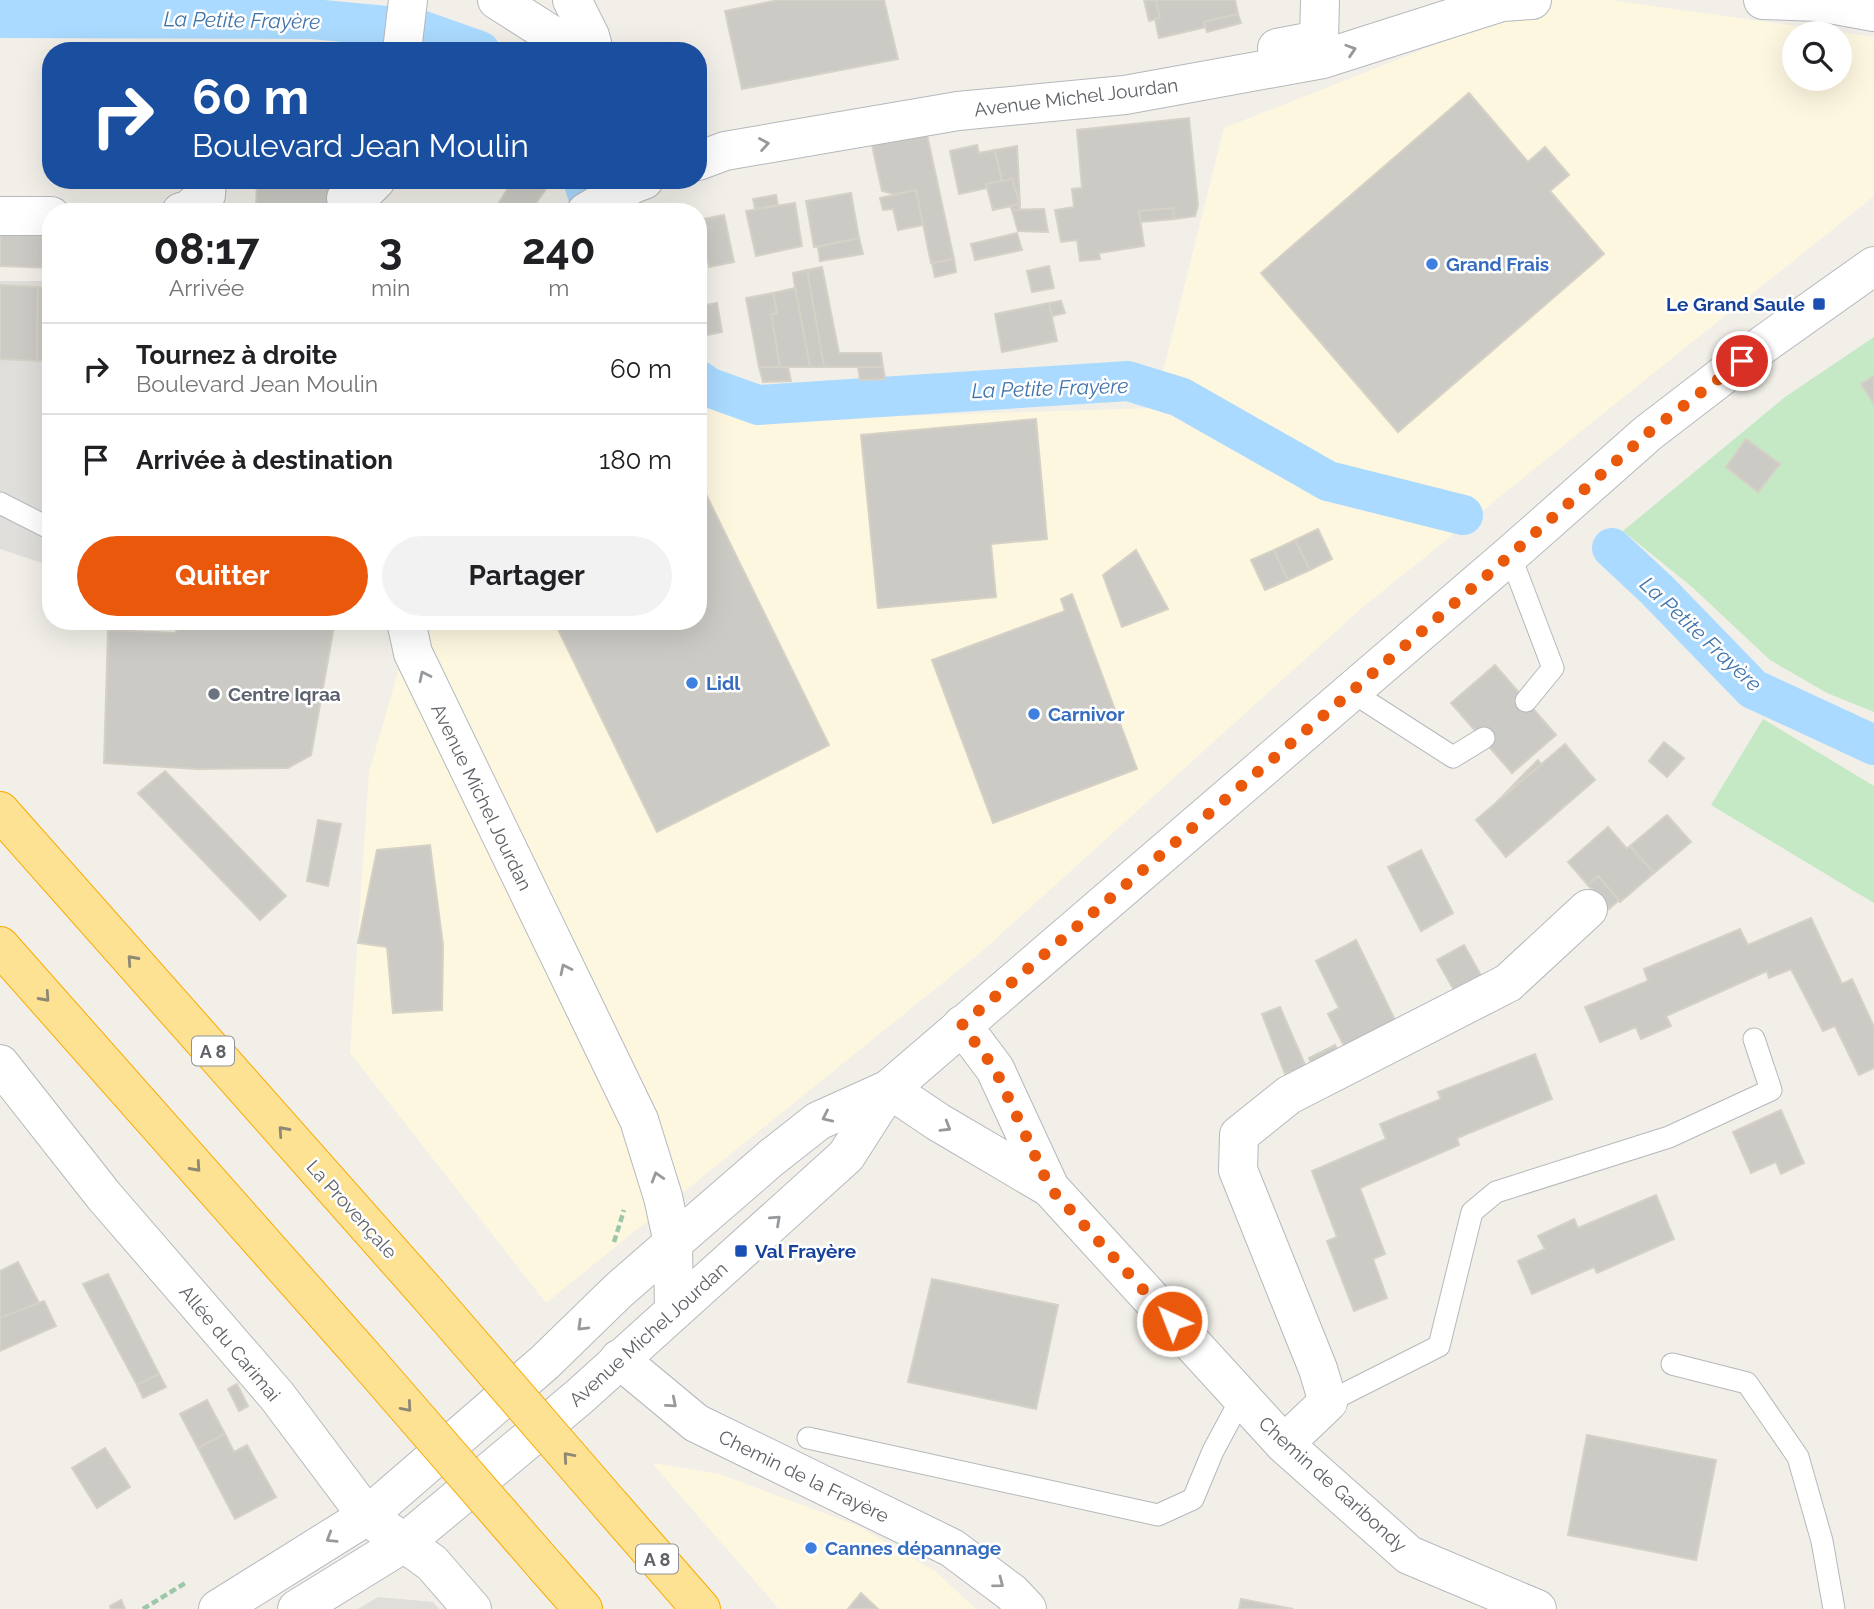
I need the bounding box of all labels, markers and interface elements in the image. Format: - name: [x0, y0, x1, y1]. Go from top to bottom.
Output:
- water label: La Petite Frayère: [163, 6, 321, 34]
- map controls: [1782, 21, 1852, 91]
- button: search: [1782, 21, 1852, 91]
- one-way arrow: [1345, 44, 1357, 59]
- text: 60 m: [192, 68, 309, 125]
- icon: right: [77, 70, 168, 161]
- street label: Avenue Michel Jourdan: [973, 74, 1179, 120]
- text: Boulevard Jean Moulin: [192, 127, 529, 164]
- one-way arrow: [758, 137, 770, 152]
- text: 08:17: [154, 225, 259, 274]
- text: 3: [379, 225, 402, 274]
- text: 240: [522, 225, 595, 274]
- place label: Grand Frais: [1446, 253, 1549, 275]
- marker: Grand Frais: [1424, 256, 1440, 272]
- text: Arrivée: [169, 274, 244, 301]
- text: min: [371, 274, 410, 301]
- text: m: [548, 274, 569, 301]
- place label: Le Grand Saule: [1666, 293, 1805, 315]
- marker: Le Grand Saule: [1811, 296, 1827, 312]
- pin: [1712, 331, 1772, 391]
- text: Tournez à droite: [136, 340, 337, 370]
- icon: arrive: [1723, 342, 1761, 380]
- icon: right: [77, 350, 115, 388]
- text: 60 m: [610, 354, 672, 384]
- text: Boulevard Jean Moulin: [136, 370, 378, 397]
- water label: La Petite Frayère: [971, 373, 1129, 403]
- icon: arrive: [77, 441, 115, 479]
- text: Arrivée à destination: [136, 445, 393, 475]
- text: 180 m: [599, 445, 672, 475]
- button: Quitter: [77, 536, 368, 616]
- button: Partager: [382, 536, 672, 616]
- water label: La Petite Frayère: [1635, 571, 1767, 697]
- one-way arrow: [418, 671, 432, 683]
- place label: Lidl: [706, 672, 741, 694]
- marker: Lidl: [684, 675, 700, 691]
- place label: Centre Iqraa: [228, 683, 341, 705]
- marker: Centre Iqraa: [206, 686, 222, 702]
- street label: Avenue Michel Jourdan: [427, 700, 537, 894]
- place label: Carnivor: [1048, 703, 1125, 725]
- marker: Carnivor: [1026, 706, 1042, 722]
- one-way arrow: [128, 956, 140, 969]
- one-way arrow: [559, 964, 573, 976]
- one-way arrow: [37, 989, 49, 1002]
- road number: A 8: [192, 1036, 234, 1066]
- one-way arrow: [822, 1109, 834, 1123]
- one-way arrow: [938, 1118, 951, 1131]
- one-way arrow: [279, 1126, 291, 1139]
- street label: La Provençale: [302, 1155, 402, 1263]
- one-way arrow: [188, 1159, 200, 1172]
- one-way arrow: [650, 1171, 665, 1183]
- one-way arrow: [768, 1216, 781, 1228]
- place label: Val Frayère: [755, 1240, 856, 1262]
- marker: Val Frayère: [733, 1243, 749, 1259]
- street label: Avenue Michel Jourdan: [564, 1257, 732, 1411]
- street label: Allée du Carimai: [175, 1281, 285, 1405]
- position arrow: [1135, 1284, 1209, 1358]
- one-way arrow: [577, 1318, 590, 1331]
- one-way arrow: [664, 1395, 677, 1407]
- one-way arrow: [399, 1398, 411, 1411]
- street label: Chemin de Garibondy: [1254, 1412, 1412, 1556]
- street label: Chemin de la Frayère: [715, 1425, 893, 1527]
- one-way arrow: [564, 1452, 576, 1465]
- one-way arrow: [326, 1530, 339, 1543]
- place label: Cannes dépannage: [825, 1537, 1001, 1559]
- marker: Cannes dépannage: [803, 1540, 819, 1556]
- road number: A 8: [636, 1544, 678, 1574]
- one-way arrow: [991, 1575, 1003, 1587]

